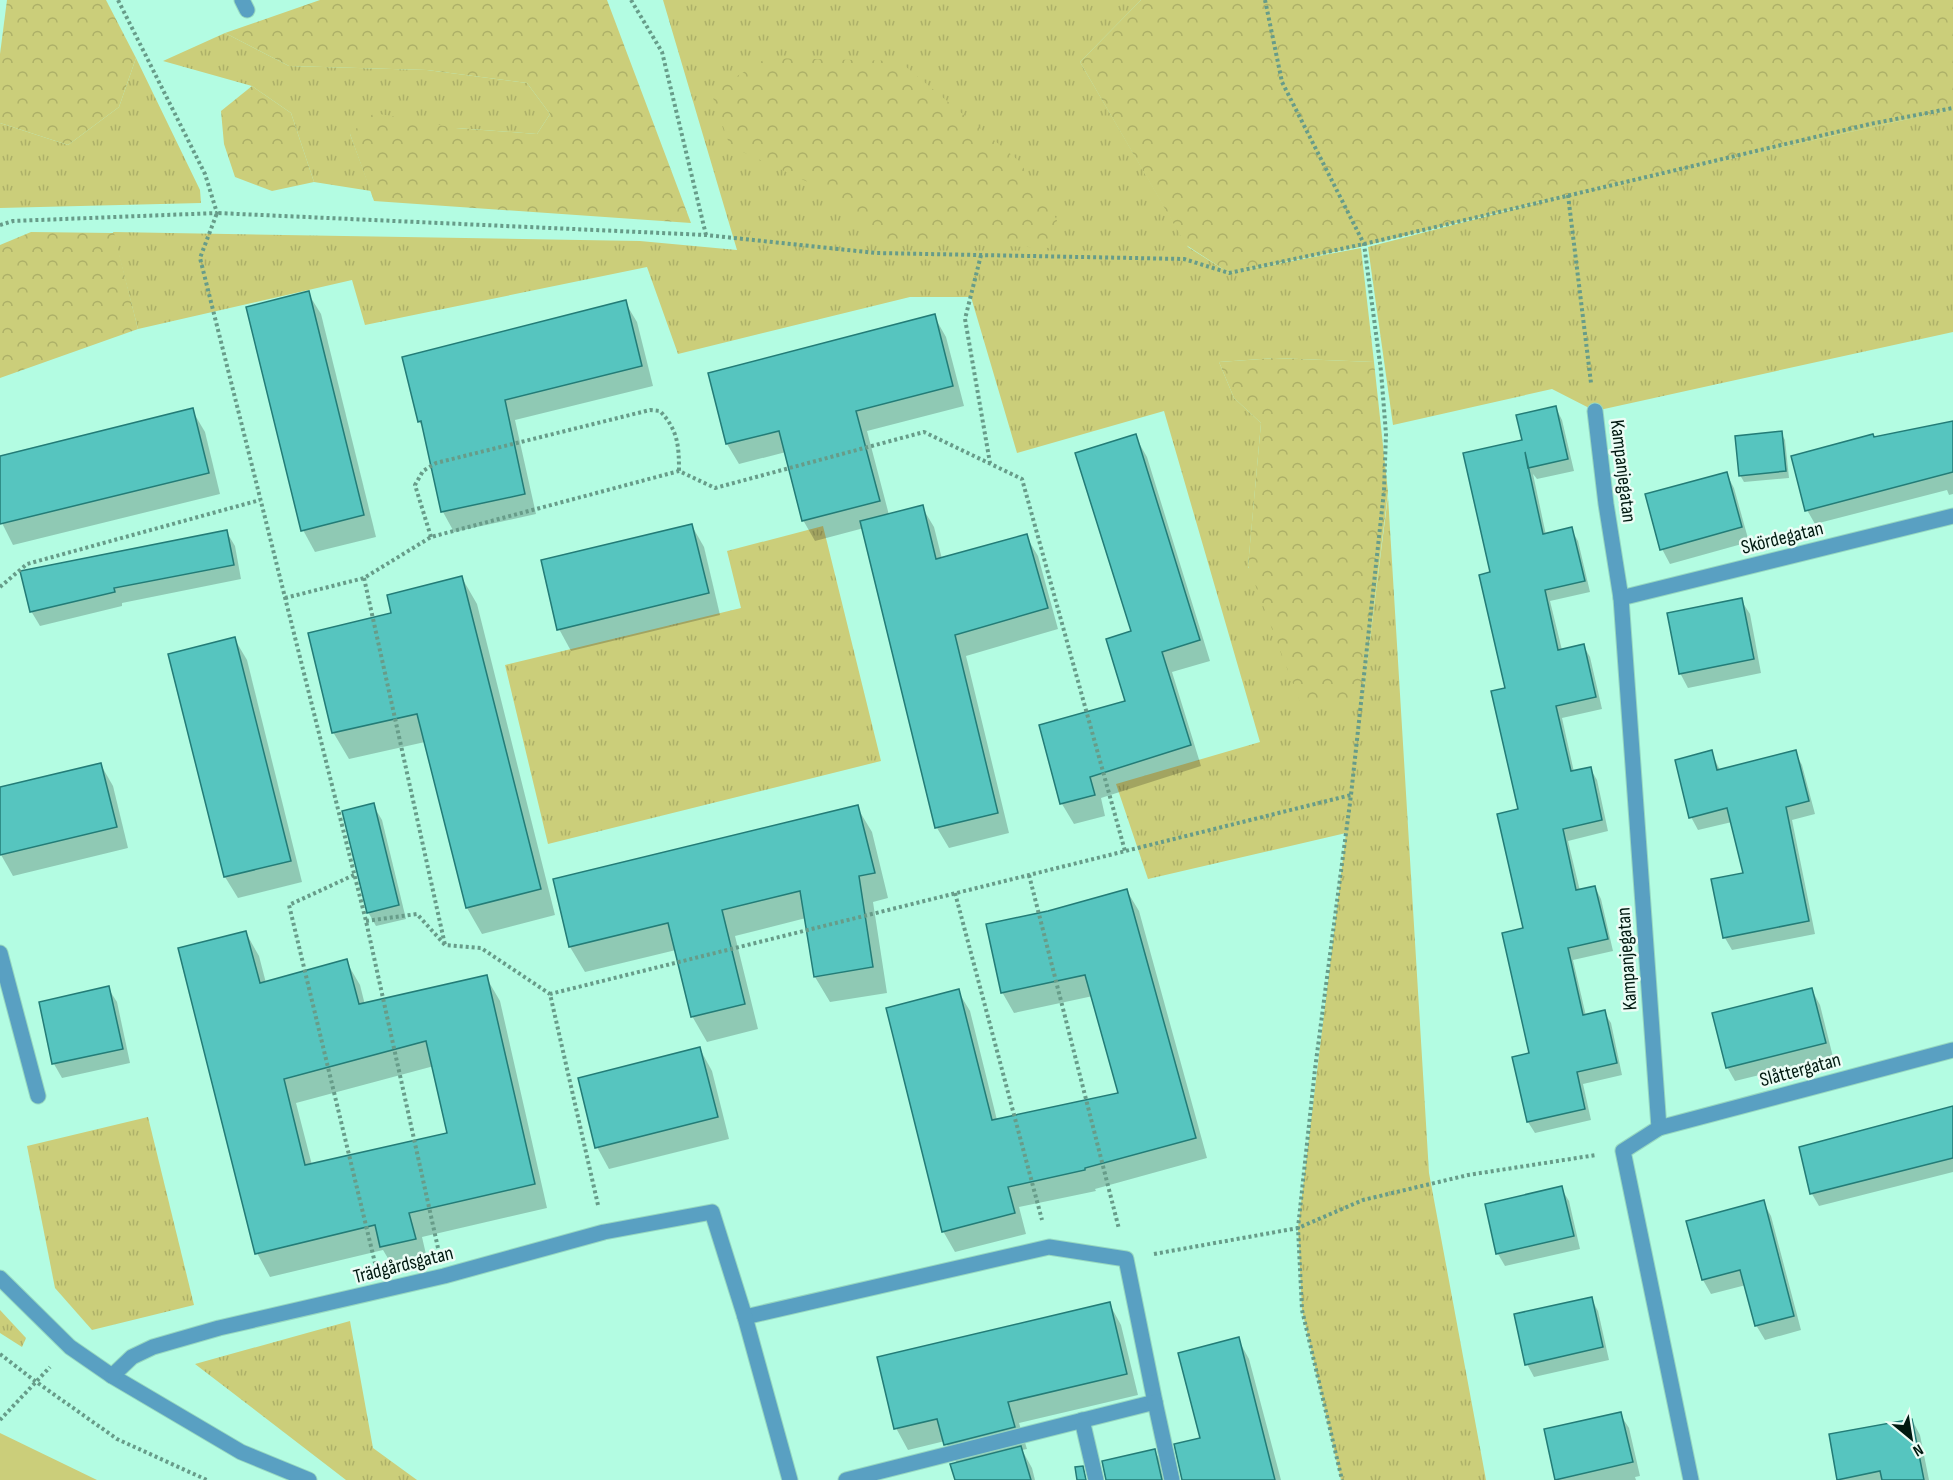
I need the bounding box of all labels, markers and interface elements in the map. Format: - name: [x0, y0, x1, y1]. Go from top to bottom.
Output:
- street label: Kampanjegatan: [1605, 418, 1641, 524]
- street label: Skördegatan: [1739, 516, 1826, 560]
- street label: Kampanjegatan: [1611, 907, 1643, 1011]
- street label: Slåttergatan: [1757, 1048, 1843, 1092]
- street label: Trädgårdsgatan: [351, 1241, 456, 1289]
- north arrow: [1881, 1408, 1941, 1468]
- text: N: [1909, 1439, 1926, 1460]

